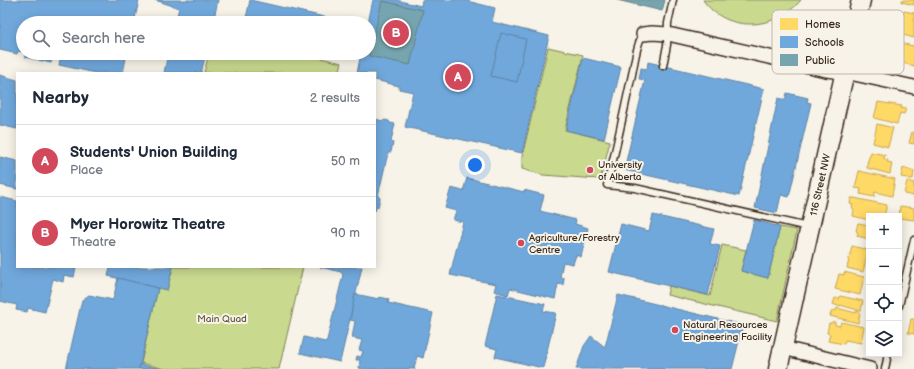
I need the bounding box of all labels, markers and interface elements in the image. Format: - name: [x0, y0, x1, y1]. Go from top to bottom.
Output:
- legend: [772, 10, 904, 74]
- search box: [16, 16, 376, 60]
- pin: B: [383, 18, 409, 48]
- text: Homes: [805, 18, 841, 31]
- icon: search: [30, 27, 52, 49]
- text: Search here: [62, 29, 145, 48]
- text: Schools: [805, 36, 845, 49]
- text: Public: [805, 54, 835, 67]
- pin: A: [445, 62, 471, 92]
- text: Nearby: [32, 88, 89, 108]
- text: 2 results: [310, 90, 360, 106]
- text: Students' Union Building: [70, 143, 238, 162]
- text: A: [41, 153, 49, 169]
- text: 50 m: [331, 153, 360, 169]
- street label: 116 Street NW: [808, 153, 833, 217]
- your location: [465, 155, 485, 175]
- place label: University of Alberta: [598, 159, 643, 183]
- text: Place: [70, 162, 103, 178]
- marker: University of Alberta: [585, 165, 595, 175]
- map controls: [866, 213, 902, 357]
- button: +: [866, 213, 902, 249]
- text: Myer Horowitz Theatre: [70, 215, 225, 234]
- text: B: [40, 225, 50, 241]
- text: 90 m: [331, 225, 360, 241]
- place label: Agriculture/Forestry Centre: [529, 232, 620, 256]
- text: Theatre: [70, 234, 116, 250]
- marker: Agriculture/Forestry Centre: [516, 238, 526, 248]
- button: −: [866, 249, 902, 285]
- button: locate: [866, 285, 902, 321]
- park label: Main Quad: [197, 313, 247, 325]
- place label: Natural Resources Engineering Facility: [683, 319, 773, 343]
- button: layers: [866, 321, 902, 357]
- marker: Natural Resources Engineering Facility: [670, 325, 680, 335]

